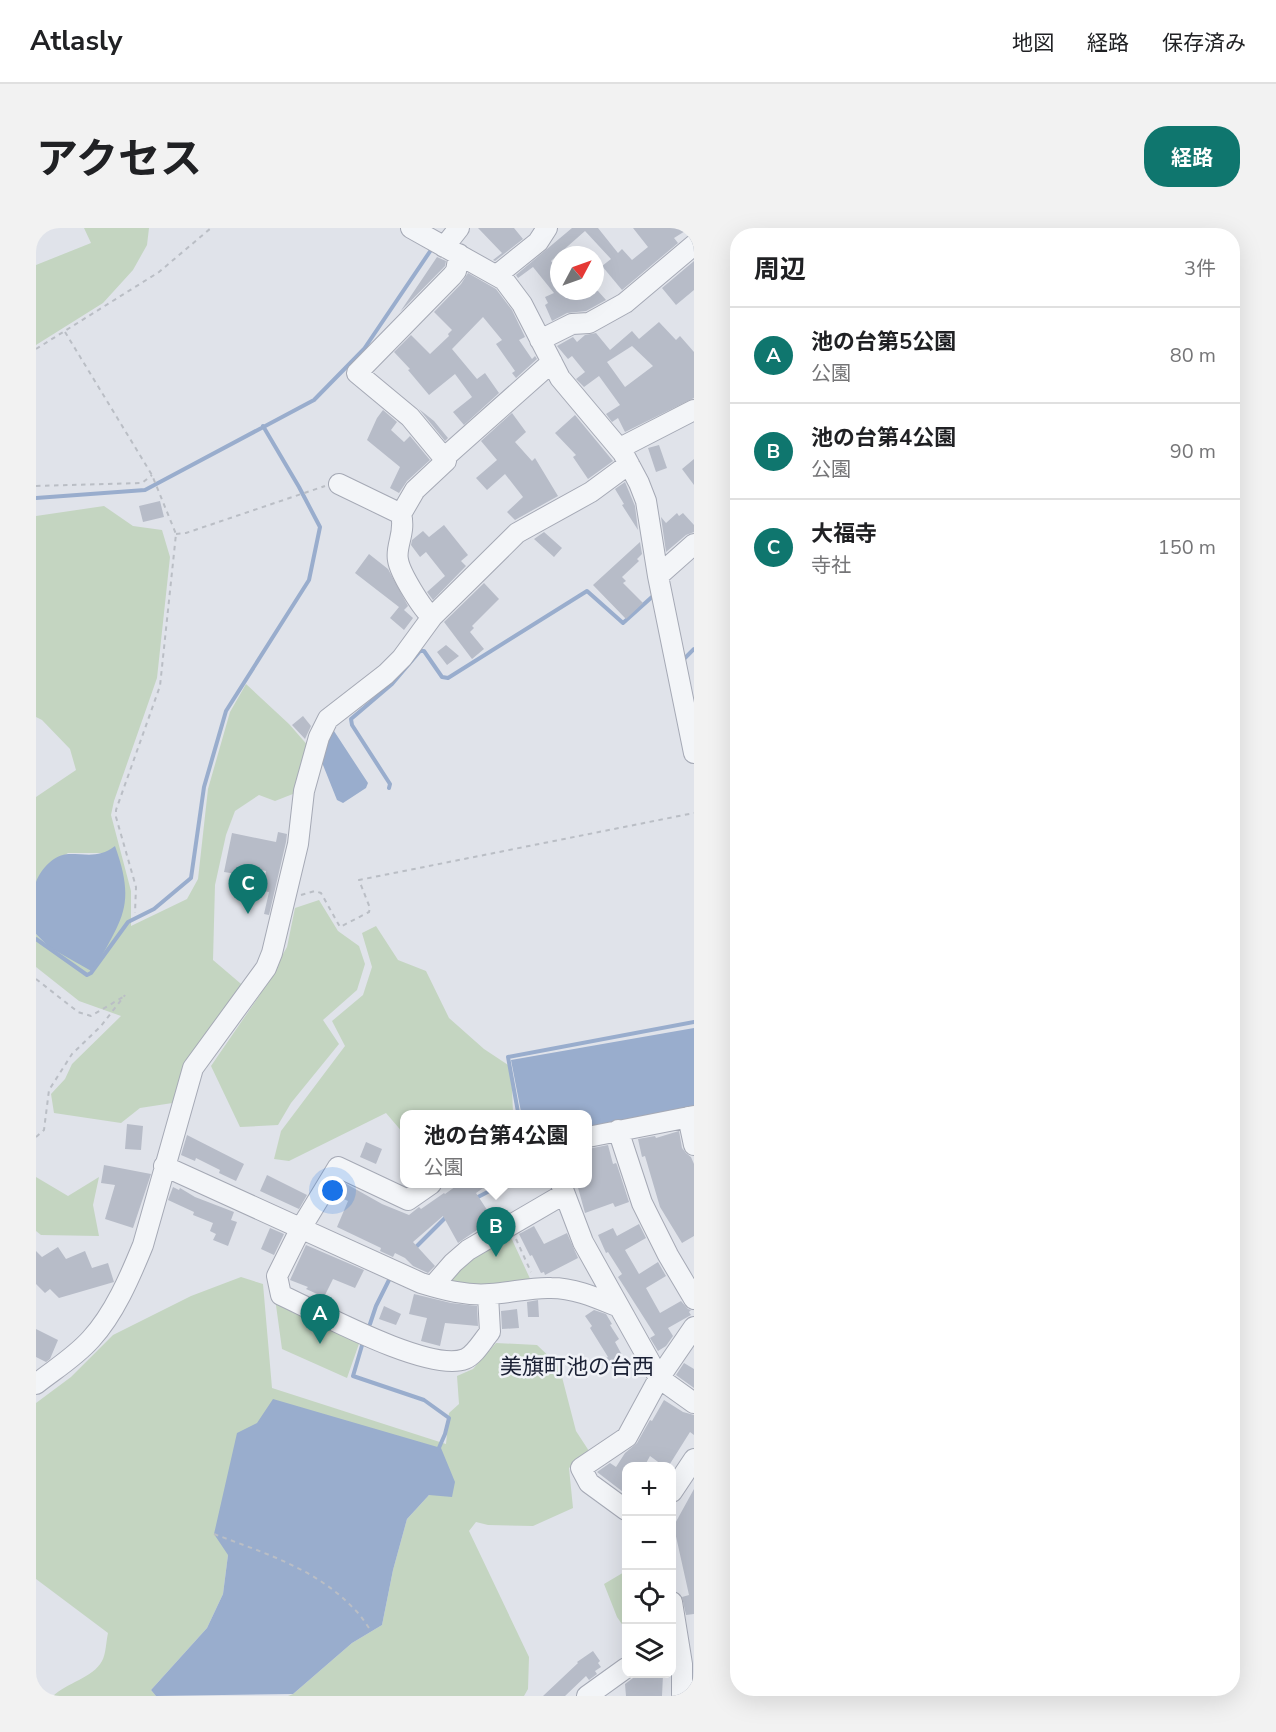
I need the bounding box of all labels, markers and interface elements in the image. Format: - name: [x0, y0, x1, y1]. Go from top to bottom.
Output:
- text: Atlasly: [30, 22, 122, 60]
- text: 地図: [1012, 29, 1054, 57]
- text: 経路: [1087, 29, 1129, 57]
- text: 保存済み: [1162, 29, 1246, 57]
- button: 経路: [1144, 126, 1240, 187]
- text: アクセス: [36, 131, 202, 188]
- north arrow: [550, 246, 604, 300]
- text: 周辺: [754, 252, 806, 287]
- text: 3件: [1184, 255, 1216, 282]
- text: 池の台第5公園: [811, 327, 956, 357]
- text: A: [766, 342, 781, 369]
- text: 80 m: [1170, 342, 1216, 369]
- text: 公園: [811, 360, 851, 387]
- text: 池の台第4公園: [811, 423, 956, 453]
- text: B: [767, 438, 780, 465]
- text: 90 m: [1170, 438, 1216, 465]
- text: 公園: [811, 456, 851, 483]
- text: 大福寺: [811, 519, 877, 549]
- text: C: [767, 534, 780, 561]
- text: 150 m: [1158, 534, 1216, 561]
- text: 寺社: [811, 552, 851, 579]
- pin: C: [228, 864, 268, 914]
- popup: [400, 1110, 592, 1188]
- text: 池の台第4公園: [423, 1121, 569, 1151]
- text: 公園: [423, 1154, 463, 1181]
- your location: [318, 1176, 347, 1205]
- pin: B: [476, 1208, 516, 1257]
- pin: A: [300, 1294, 340, 1344]
- district label: 美旗町池の台西: [500, 1352, 654, 1382]
- map controls: [622, 1462, 676, 1678]
- button: +: [622, 1462, 676, 1516]
- button: −: [622, 1516, 676, 1570]
- button: locate: [622, 1570, 676, 1624]
- button: layers: [622, 1624, 676, 1678]

